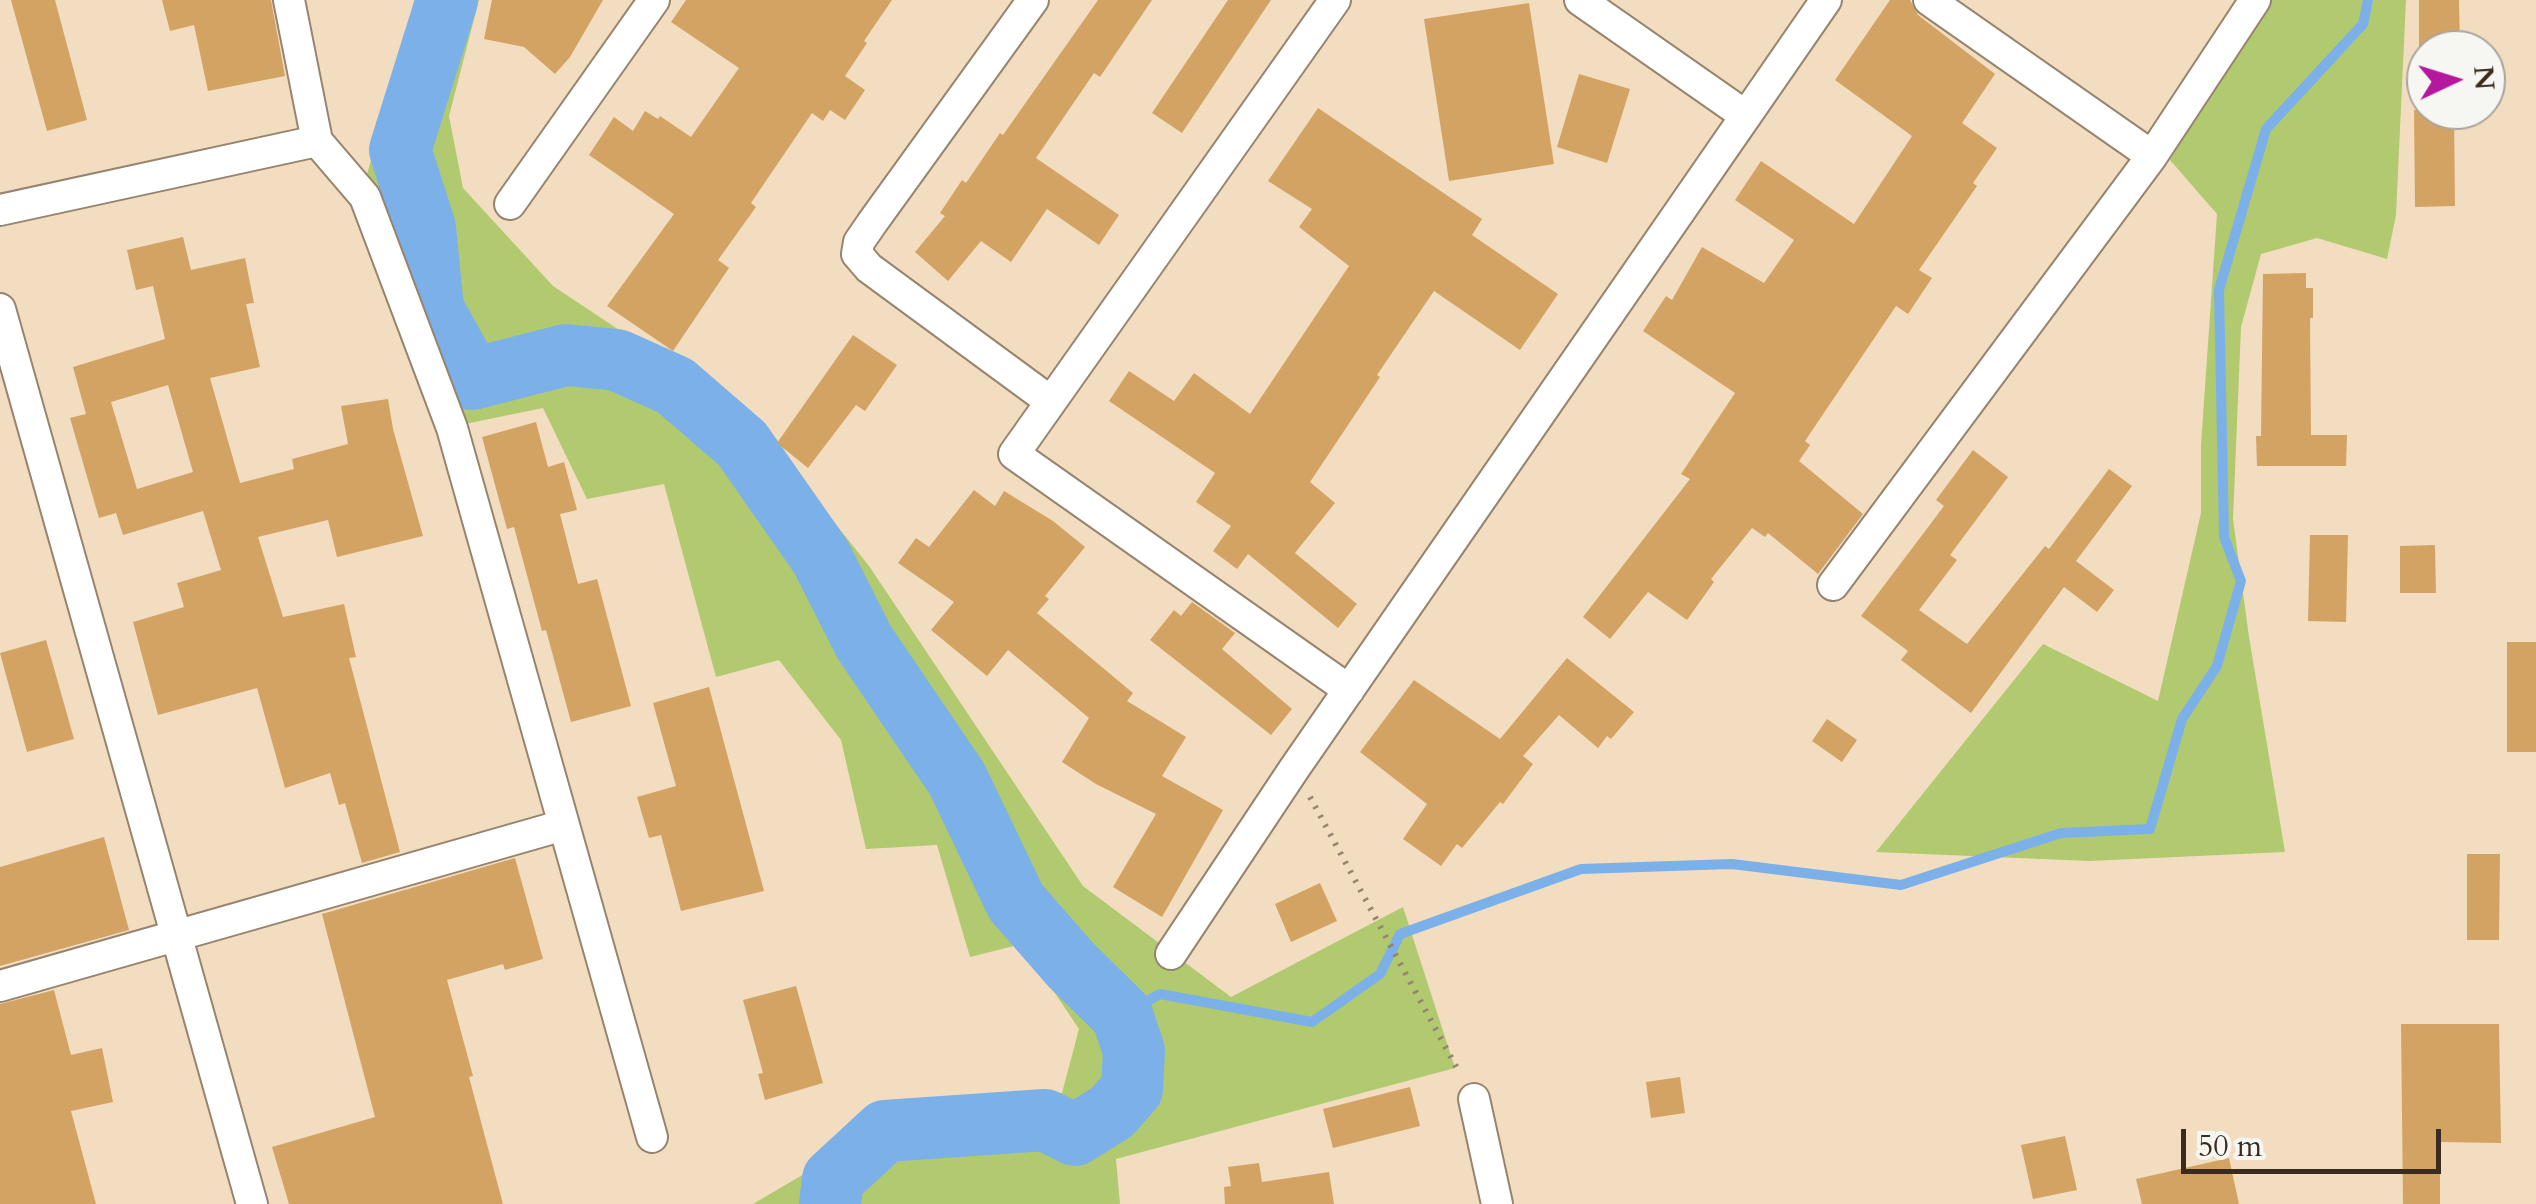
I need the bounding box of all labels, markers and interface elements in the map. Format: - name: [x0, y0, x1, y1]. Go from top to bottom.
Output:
- north arrow: [2406, 30, 2506, 130]
- text: N: [2464, 65, 2504, 91]
- scale bar: [2186, 1109, 2446, 1171]
- text: 50 m: [2198, 1126, 2262, 1167]

